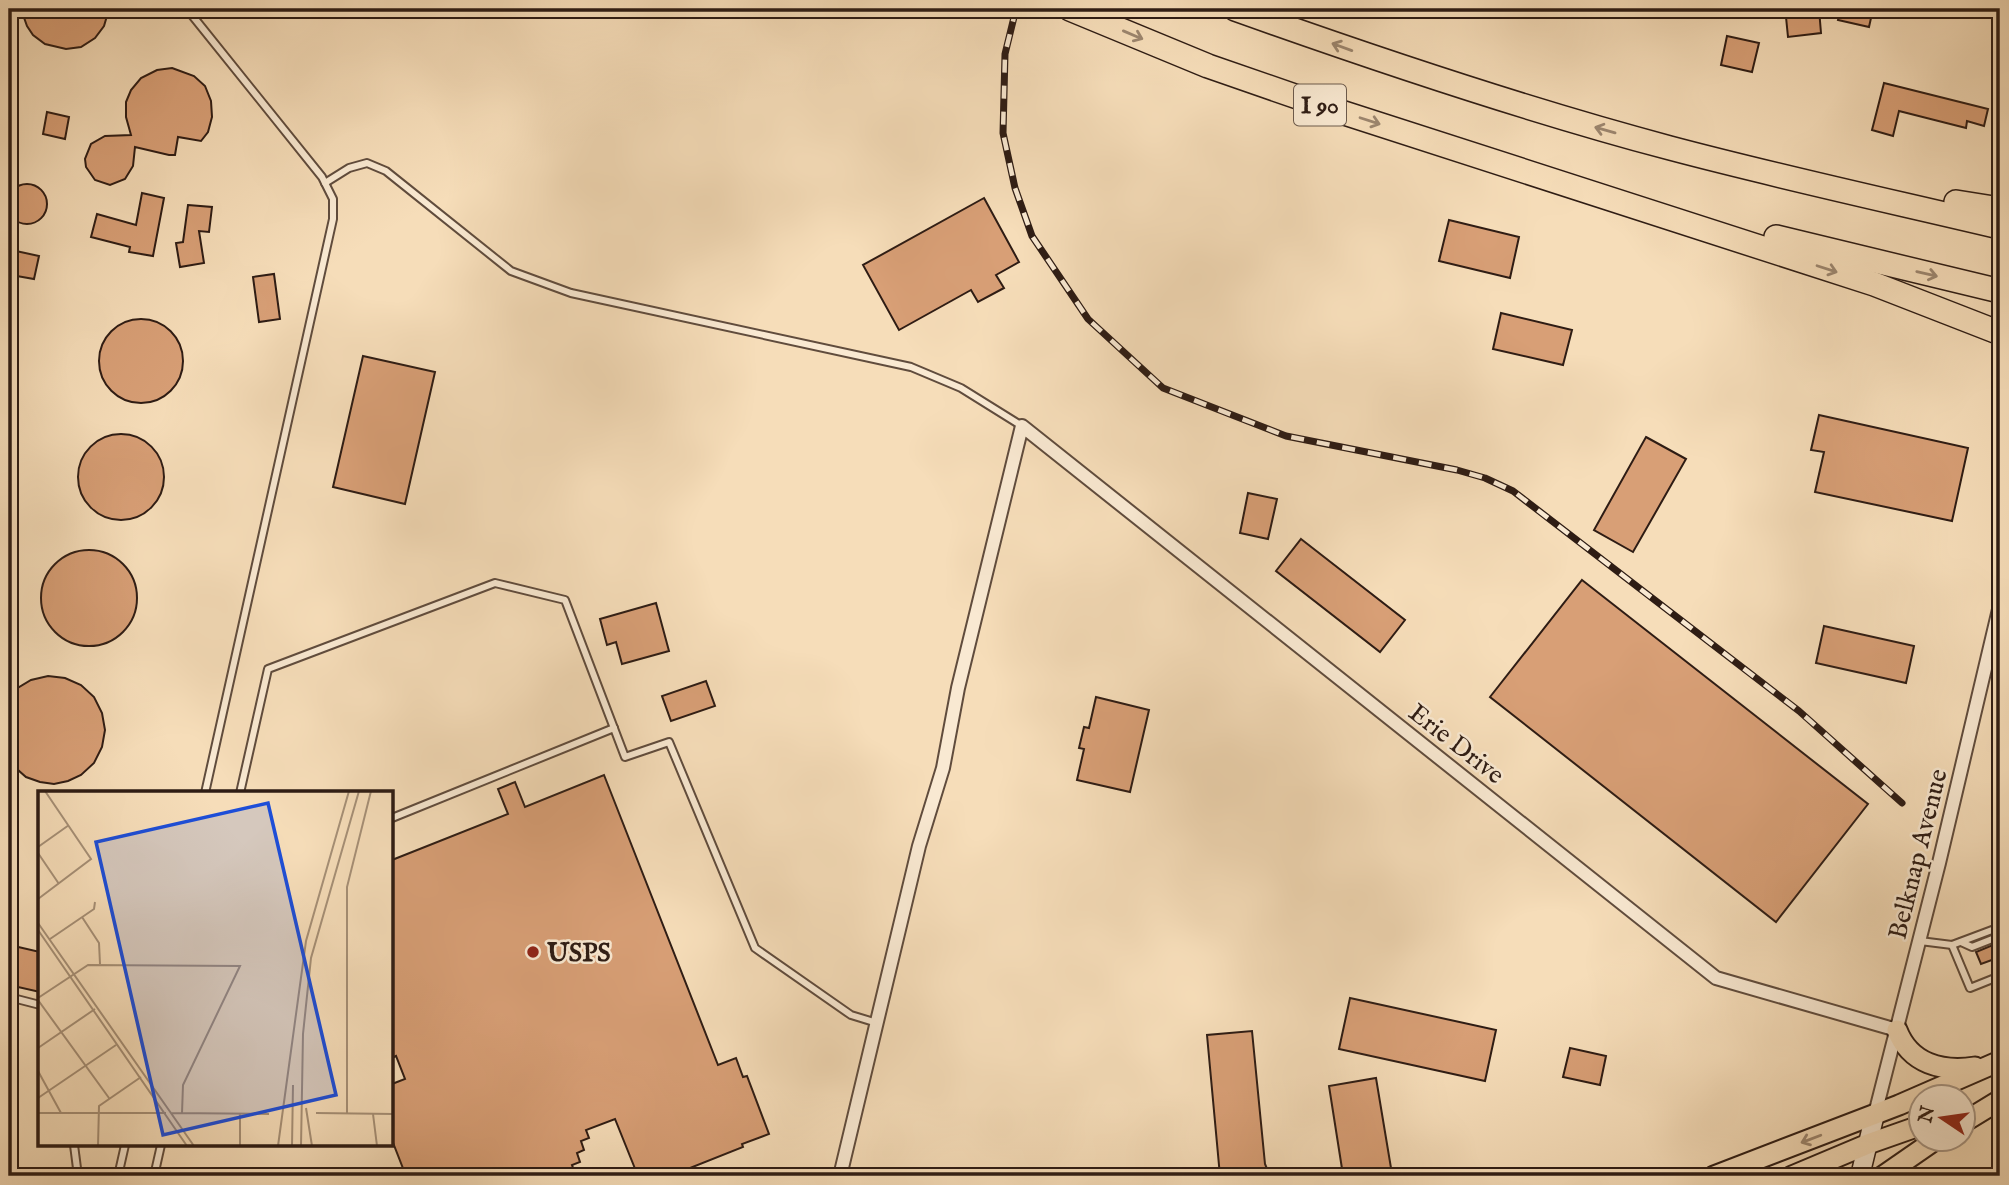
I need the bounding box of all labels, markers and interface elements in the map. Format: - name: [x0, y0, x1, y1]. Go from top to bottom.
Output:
- one-way arrow: [1122, 29, 1143, 42]
- one-way arrow: [1331, 40, 1353, 52]
- road number: I 90: [1294, 84, 1346, 125]
- one-way arrow: [1358, 116, 1380, 128]
- one-way arrow: [1595, 123, 1617, 136]
- one-way arrow: [1816, 263, 1838, 276]
- one-way arrow: [1915, 268, 1938, 281]
- street label: Erie Drive: [1402, 697, 1511, 792]
- street label: Belknap Avenue: [1881, 766, 1956, 943]
- inset map: [38, 791, 394, 1146]
- place label: USPS: [546, 937, 611, 970]
- marker: USPS: [525, 944, 541, 960]
- north arrow: [1908, 1084, 1978, 1154]
- text: N: [1914, 1103, 1941, 1126]
- one-way arrow: [1801, 1133, 1823, 1146]

